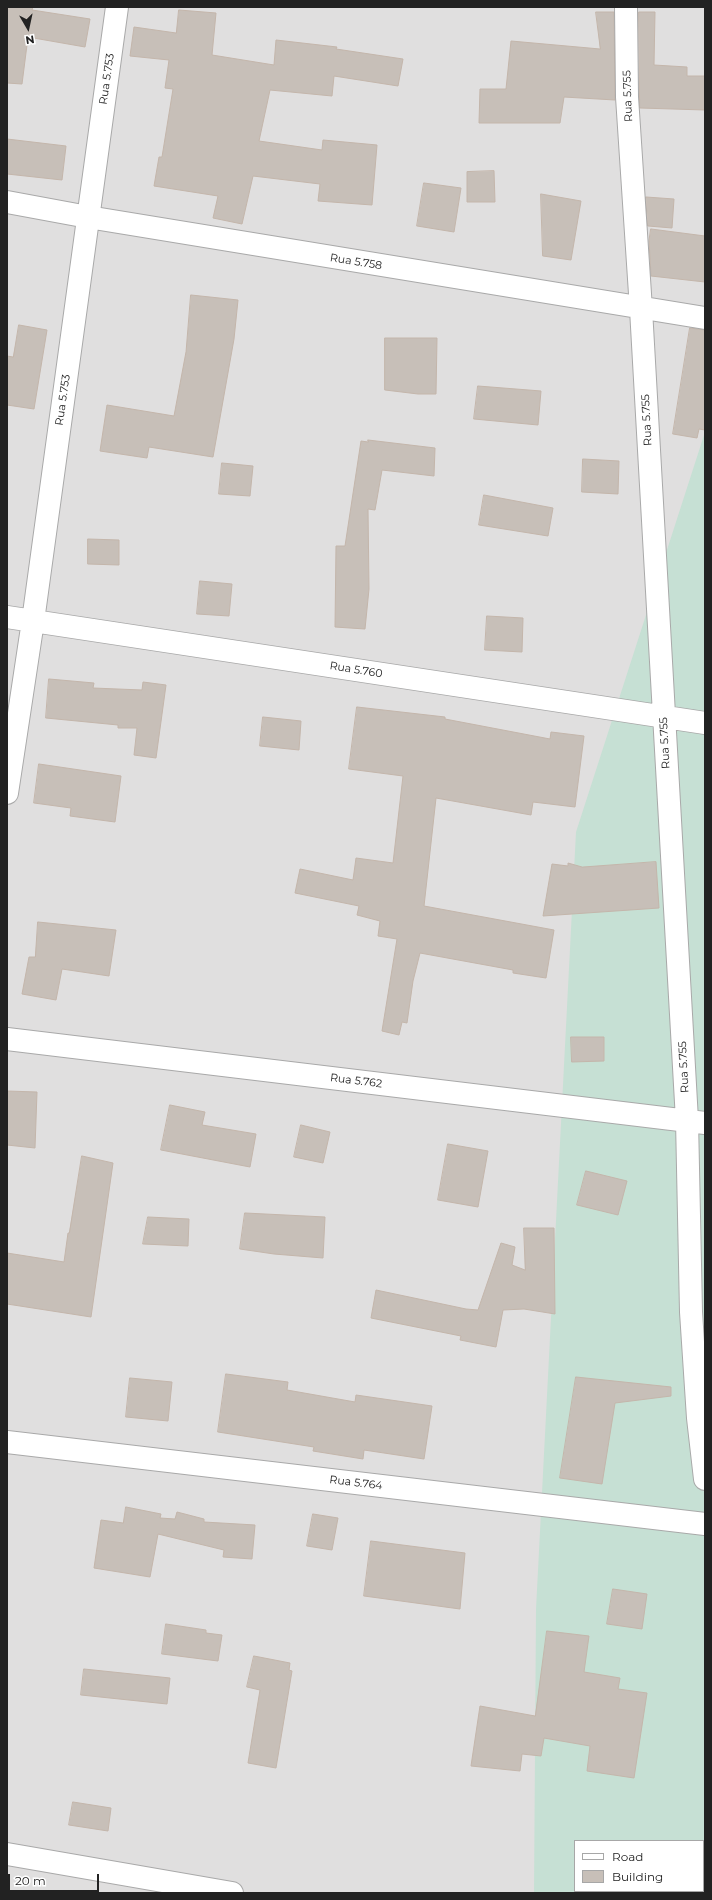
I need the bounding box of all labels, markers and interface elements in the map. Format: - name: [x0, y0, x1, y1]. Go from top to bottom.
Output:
- north arrow: [8, 8, 48, 48]
- text: N: [24, 32, 35, 47]
- street label: Rua 5.753: [97, 52, 117, 106]
- street label: Rua 5.755: [620, 70, 636, 122]
- street label: Rua 5.758: [329, 251, 383, 273]
- street label: Rua 5.753: [53, 373, 73, 427]
- street label: Rua 5.755: [639, 394, 655, 446]
- street label: Rua 5.760: [329, 659, 383, 681]
- street label: Rua 5.755: [657, 717, 673, 769]
- street label: Rua 5.755: [676, 1041, 692, 1093]
- street label: Rua 5.762: [329, 1071, 383, 1091]
- street label: Rua 5.764: [329, 1473, 383, 1493]
- legend: [574, 1840, 704, 1892]
- text: Road: [612, 1849, 643, 1864]
- scale bar: [10, 1866, 101, 1892]
- text: Building: [612, 1869, 663, 1884]
- text: 20 m: [15, 1873, 46, 1888]

